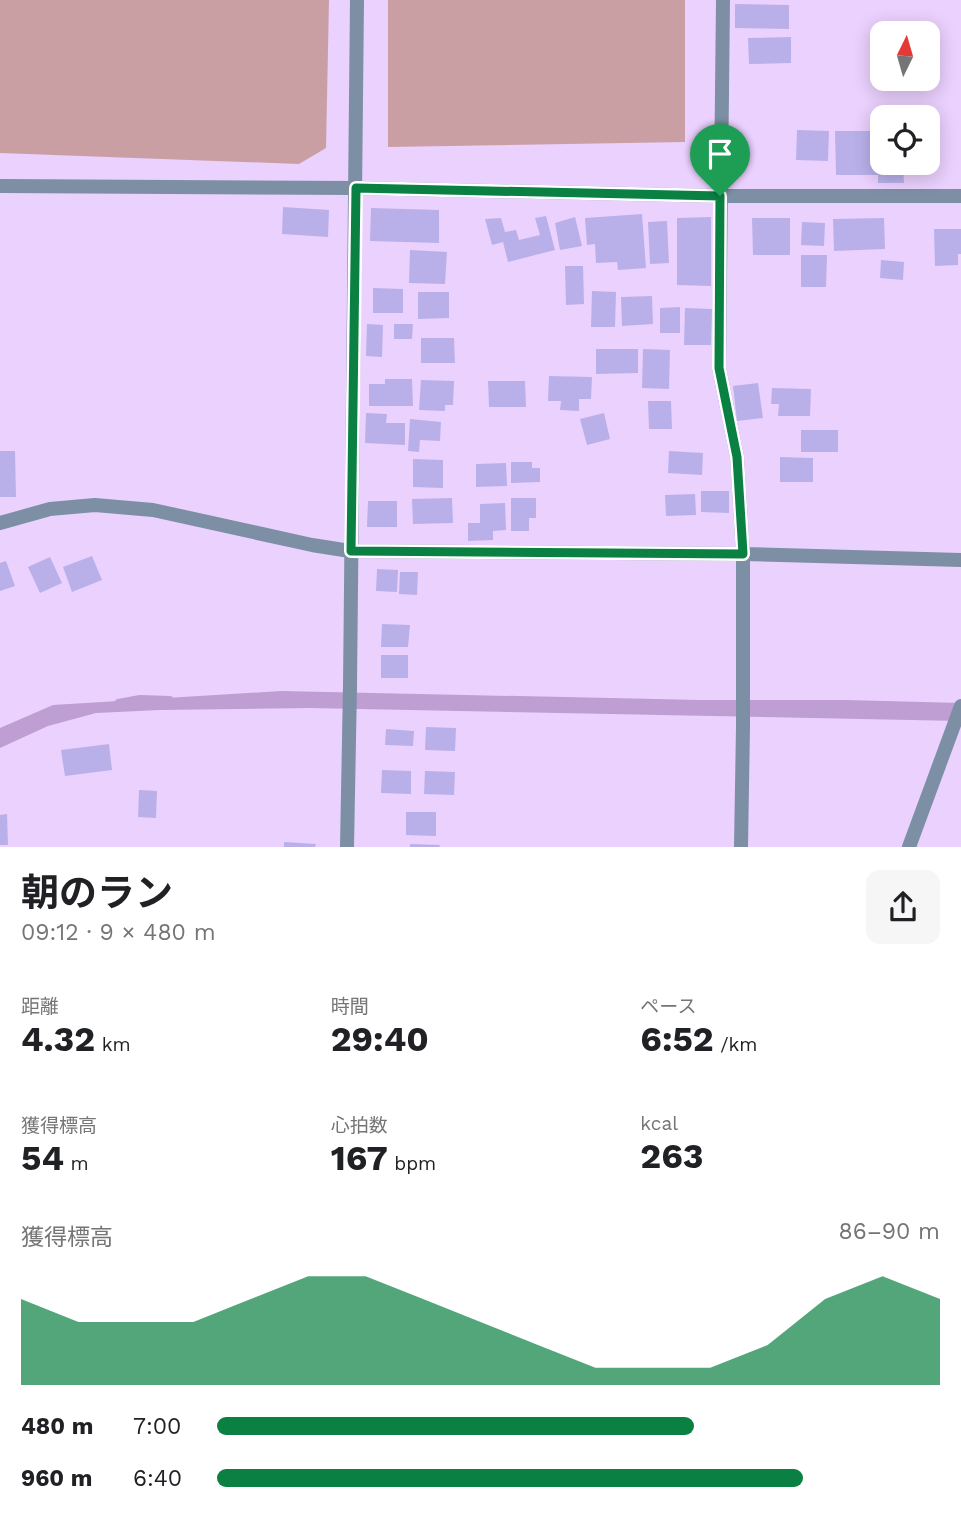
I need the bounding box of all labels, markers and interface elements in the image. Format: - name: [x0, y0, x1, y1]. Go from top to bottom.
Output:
- north arrow: [870, 21, 940, 91]
- map controls: [870, 21, 940, 175]
- button: locate: [870, 105, 940, 175]
- pin: [690, 124, 750, 196]
- icon: arrive: [701, 135, 739, 173]
- button: share: [866, 870, 940, 944]
- text: 朝のラン: [21, 871, 173, 915]
- text: 09:12 · 9 × 480 m: [21, 919, 216, 946]
- text: 距離: [21, 995, 59, 1018]
- text: 時間: [331, 995, 369, 1018]
- text: ペース: [640, 995, 696, 1018]
- text: 4.32: [21, 1018, 95, 1060]
- text: 29:40: [331, 1018, 429, 1060]
- text: 6:52: [640, 1018, 714, 1060]
- text: km: [95, 1033, 131, 1056]
- text: /km: [714, 1033, 757, 1056]
- text: kcal: [640, 1112, 678, 1135]
- text: 獲得標高: [21, 1114, 97, 1137]
- text: 心拍数: [331, 1114, 388, 1137]
- text: 263: [640, 1135, 704, 1177]
- text: 54: [21, 1137, 64, 1179]
- text: 167: [331, 1137, 388, 1179]
- text: m: [64, 1152, 89, 1175]
- text: bpm: [388, 1152, 436, 1175]
- text: 86–90 m: [839, 1218, 940, 1245]
- text: 獲得標高: [21, 1224, 113, 1251]
- text: 480 m: [21, 1413, 93, 1440]
- text: 7:00: [133, 1413, 181, 1440]
- text: 960 m: [21, 1465, 92, 1492]
- text: 6:40: [133, 1465, 182, 1492]

